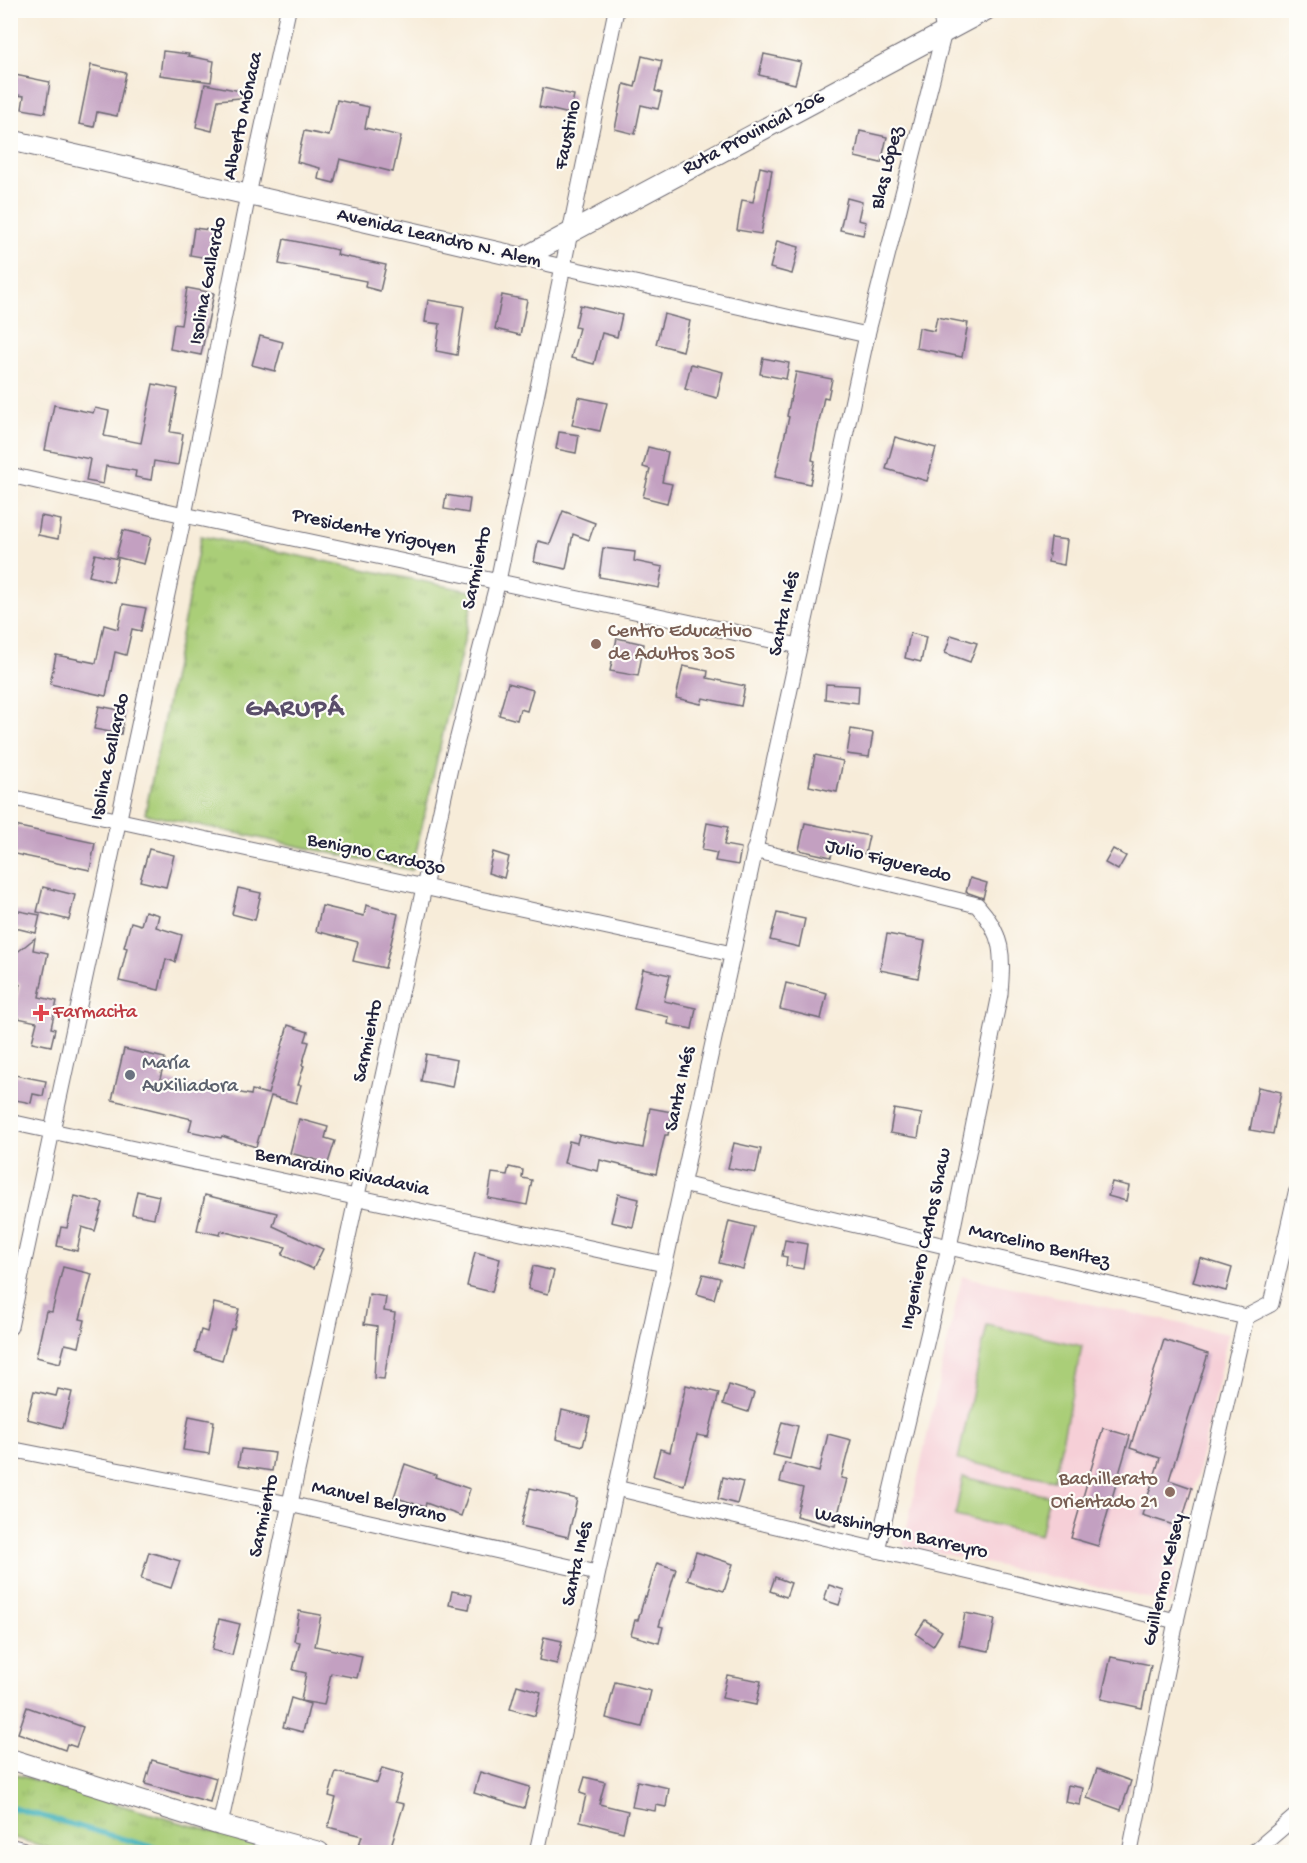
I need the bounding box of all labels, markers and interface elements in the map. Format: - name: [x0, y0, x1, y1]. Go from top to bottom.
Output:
- street label: Alberto Mónaca: [219, 49, 269, 182]
- street label: Ruta Provincial 206: [679, 86, 830, 181]
- street label: Faustino: [550, 98, 588, 173]
- street label: Blas López: [866, 123, 910, 213]
- street label: Avenida Leandro N. Alem: [334, 204, 544, 274]
- street label: Isolina Gallardo: [185, 215, 233, 347]
- street label: Presidente Yrigoyen: [289, 504, 459, 562]
- street label: Sarmiento: [458, 524, 498, 612]
- street label: Santa Inés: [765, 569, 805, 658]
- place label: Centro Educativo de Adultos 305: [608, 621, 752, 667]
- marker: Centro Educativo de Adultos 305: [589, 637, 603, 651]
- street label: Isolina Gallardo: [86, 691, 136, 823]
- district label: GARUPÁ: [245, 694, 345, 726]
- street label: Benigno Cardozo: [304, 829, 447, 881]
- street label: Julio Figueredo: [823, 835, 953, 889]
- street label: Sarmiento: [349, 997, 389, 1085]
- place label: Farmacita: [52, 1002, 138, 1025]
- marker: Farmacita: [34, 1006, 48, 1020]
- street label: Santa Inés: [661, 1044, 701, 1133]
- place label: María Auxiliadora: [142, 1053, 239, 1099]
- marker: María Auxiliadora: [123, 1068, 137, 1082]
- street label: Bernardino Rivadavia: [252, 1143, 432, 1203]
- street label: Ingeniero Carlos Shaw: [897, 1146, 958, 1332]
- street label: Marcelino Benítez: [966, 1220, 1113, 1275]
- place label: Bachillerato Orientado 21: [1051, 1469, 1158, 1515]
- street label: Sarmiento: [245, 1472, 285, 1560]
- street label: Manuel Belgrano: [309, 1476, 449, 1530]
- marker: Bachillerato Orientado 21: [1163, 1485, 1177, 1499]
- street label: Washington Barreyro: [812, 1503, 990, 1565]
- street label: Guillermo Kelsey: [1139, 1511, 1191, 1648]
- street label: Santa Inés: [558, 1519, 598, 1608]

